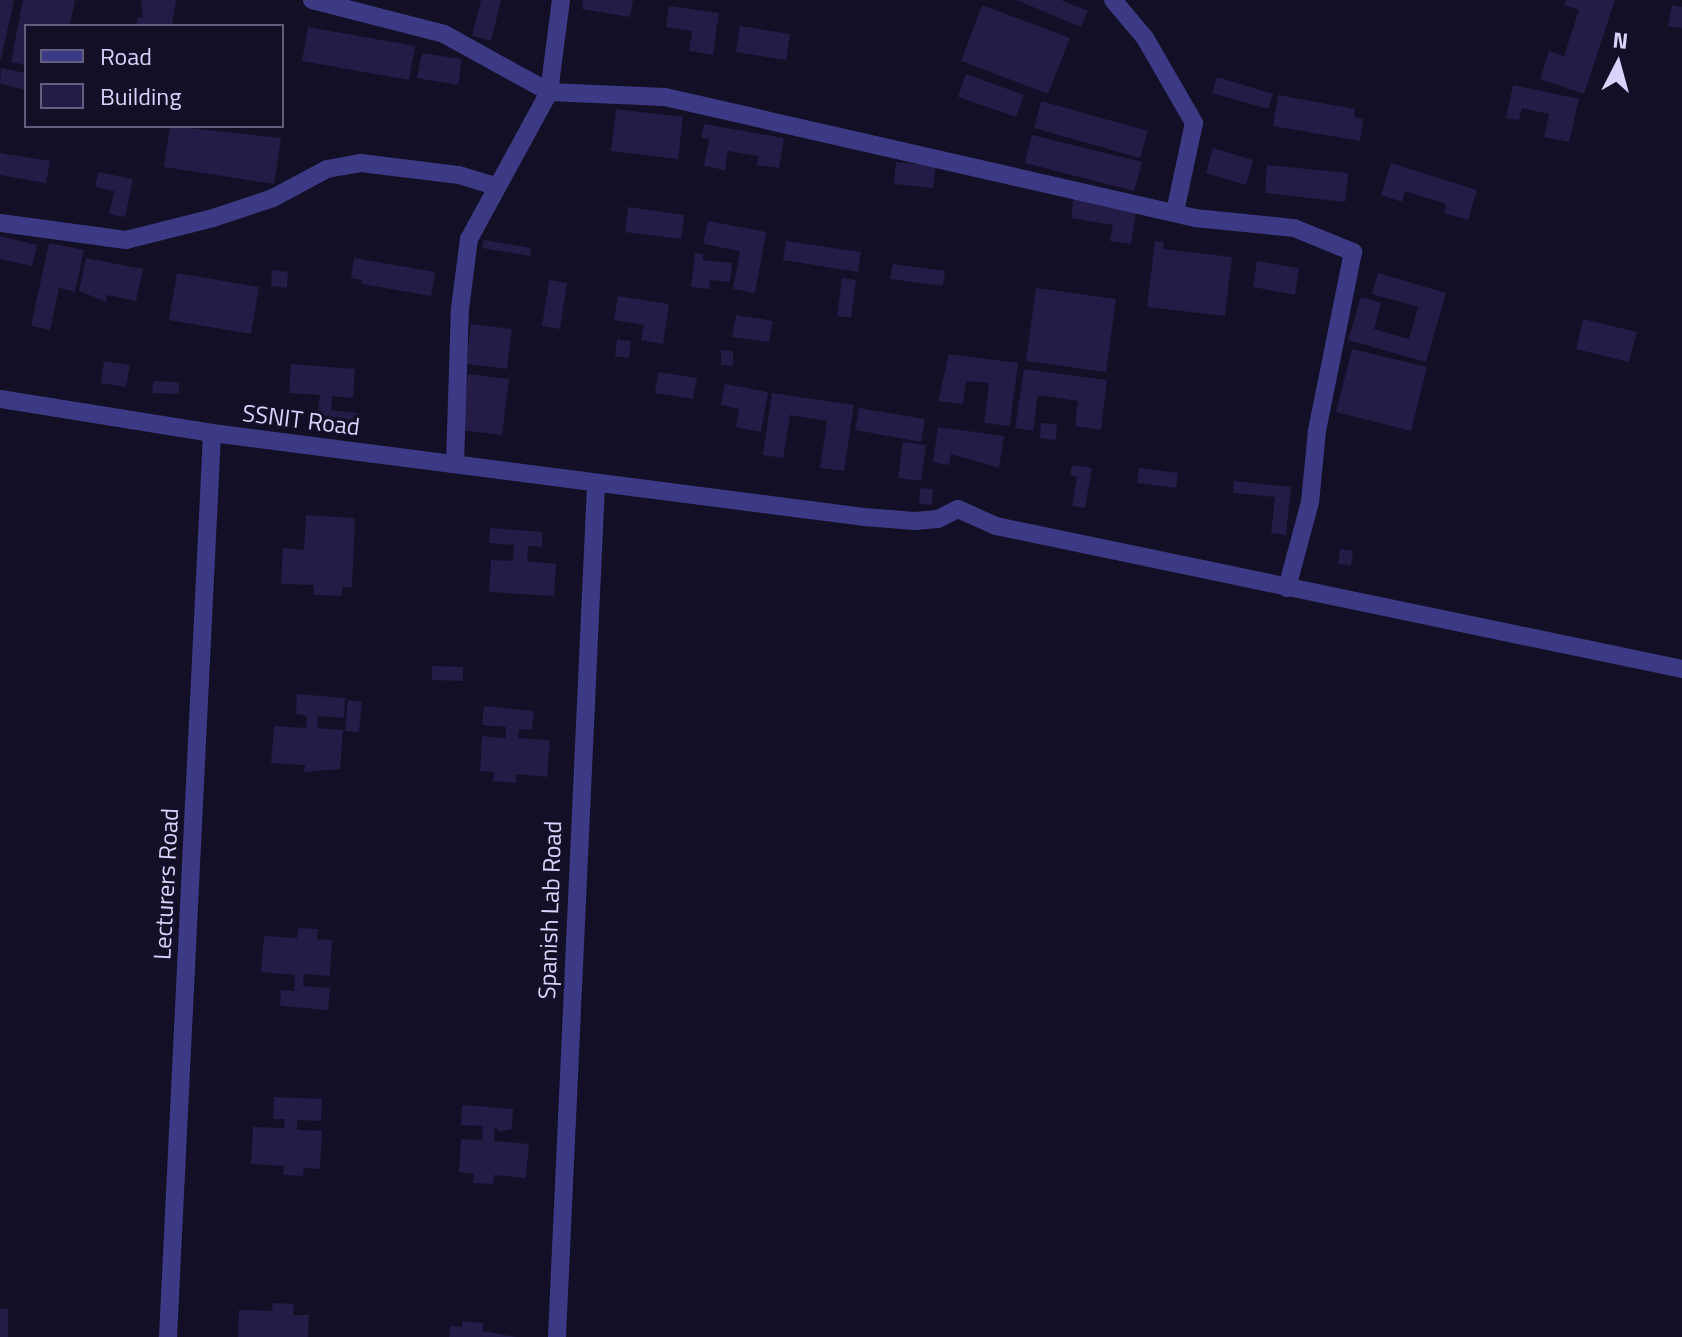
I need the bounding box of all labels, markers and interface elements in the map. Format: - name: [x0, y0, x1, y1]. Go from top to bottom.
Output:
- text: N: [1611, 22, 1630, 58]
- legend: [24, 24, 284, 128]
- north arrow: [1578, 24, 1658, 104]
- text: Road: [100, 38, 152, 74]
- text: Building: [100, 78, 182, 114]
- street label: SSNIT Road: [241, 399, 361, 441]
- street label: Lecturers Road: [148, 807, 184, 961]
- street label: Spanish Lab Road: [532, 820, 568, 1000]

